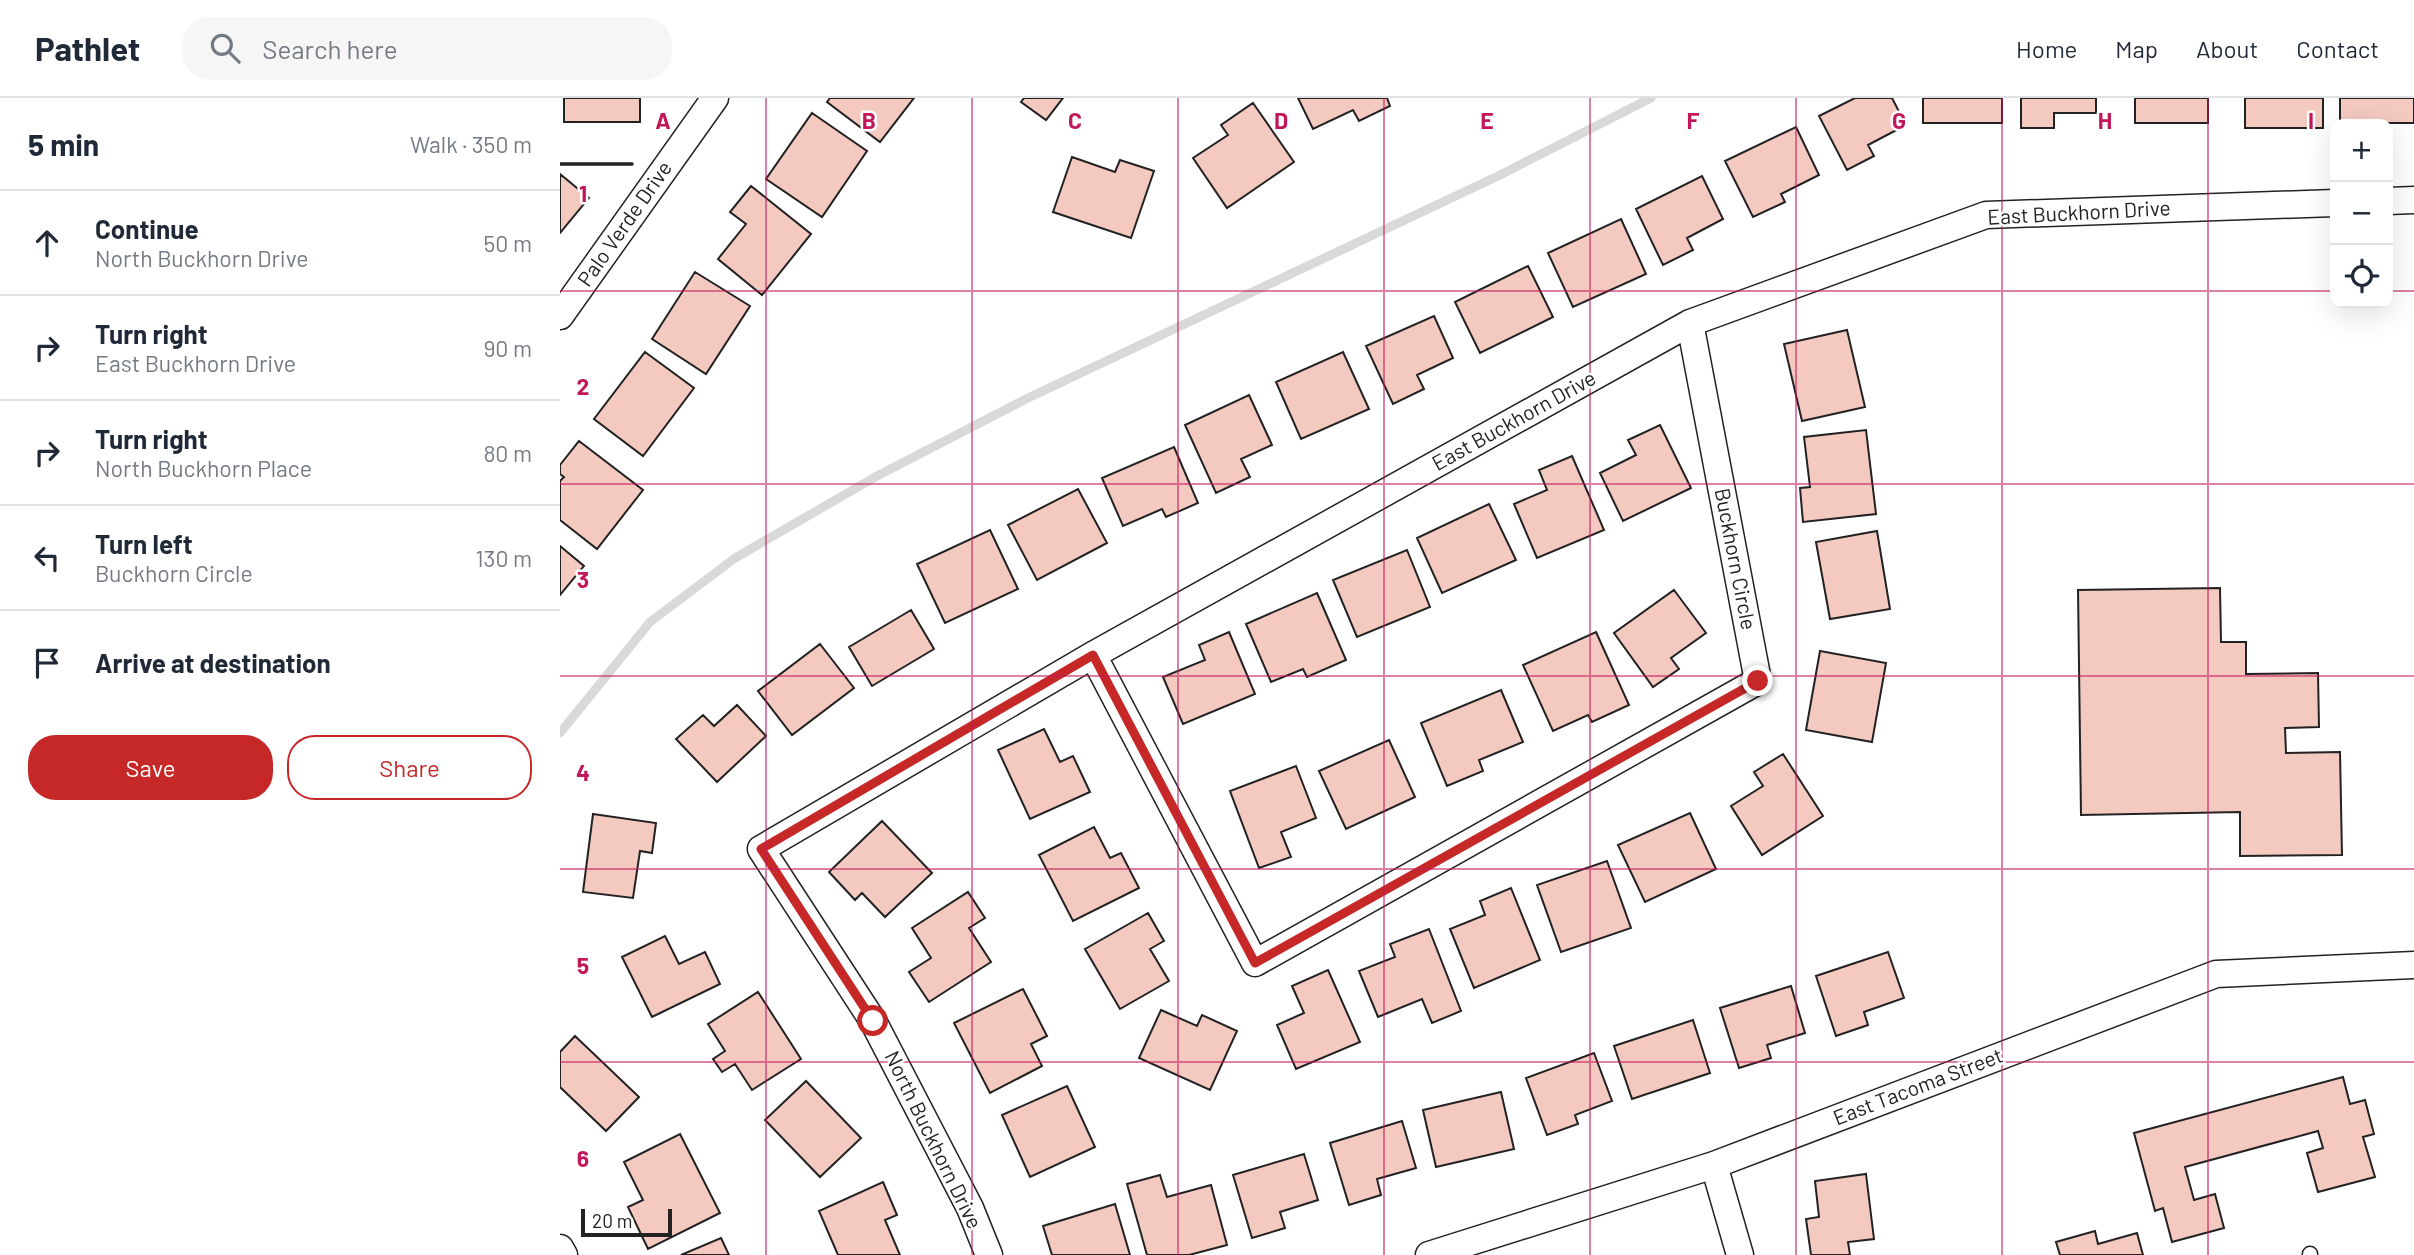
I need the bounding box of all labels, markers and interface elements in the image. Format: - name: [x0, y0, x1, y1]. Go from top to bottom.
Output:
- search box: [182, 17, 672, 80]
- text: Pathlet: [35, 28, 140, 68]
- icon: search: [206, 29, 244, 67]
- text: Search here: [262, 33, 398, 64]
- text: Home: [2016, 34, 2077, 63]
- text: Map: [2115, 34, 2158, 63]
- text: About: [2196, 34, 2258, 63]
- text: Contact: [2296, 34, 2379, 63]
- text: A: [655, 106, 671, 134]
- text: B: [862, 106, 876, 134]
- text: C: [1068, 106, 1082, 134]
- text: D: [1274, 106, 1288, 134]
- text: E: [1480, 106, 1494, 134]
- text: F: [1687, 106, 1700, 134]
- text: G: [1892, 106, 1906, 134]
- text: H: [2098, 106, 2112, 134]
- text: I: [2308, 106, 2314, 134]
- map controls: [2330, 119, 2393, 308]
- button: +: [2330, 119, 2393, 182]
- text: 5 min: [28, 126, 99, 162]
- text: Walk · 350 m: [410, 130, 532, 158]
- street label: Palo Verde Drive: [571, 156, 676, 291]
- text: 1: [579, 179, 587, 207]
- button: −: [2330, 182, 2393, 245]
- street label: East Buckhorn Drive: [1987, 194, 2171, 229]
- text: Continue: [95, 213, 199, 244]
- icon: ahead: [28, 224, 66, 262]
- text: 50 m: [484, 229, 532, 257]
- text: North Buckhorn Drive: [95, 244, 308, 272]
- button: locate: [2330, 245, 2393, 308]
- text: Turn right: [95, 318, 208, 349]
- icon: right: [28, 329, 66, 367]
- text: 90 m: [483, 334, 532, 362]
- text: East Buckhorn Drive: [95, 349, 296, 377]
- street label: East Buckhorn Drive: [1427, 364, 1600, 475]
- text: 2: [577, 372, 589, 400]
- text: Turn right: [95, 423, 208, 454]
- icon: right: [28, 434, 66, 472]
- text: 80 m: [483, 439, 532, 467]
- text: North Buckhorn Place: [95, 454, 312, 482]
- street label: Buckhorn Circle: [1710, 486, 1762, 632]
- text: Turn left: [95, 528, 193, 559]
- icon: left: [28, 539, 66, 577]
- text: 130 m: [475, 544, 532, 572]
- text: Buckhorn Circle: [95, 559, 253, 587]
- text: 3: [577, 565, 589, 593]
- icon: arrive: [28, 644, 66, 682]
- text: Arrive at destination: [95, 647, 331, 678]
- route end: [1742, 665, 1773, 696]
- button: Save: [28, 735, 273, 800]
- button: Share: [287, 735, 532, 800]
- text: 4: [576, 758, 590, 786]
- text: 5: [577, 951, 589, 979]
- route start: [857, 1005, 888, 1036]
- street label: East Tacoma Street: [1829, 1042, 2006, 1129]
- street label: North Buckhorn Drive: [880, 1046, 988, 1232]
- text: 6: [577, 1144, 589, 1172]
- scale bar: [581, 1206, 672, 1238]
- text: 20 m: [592, 1209, 632, 1232]

